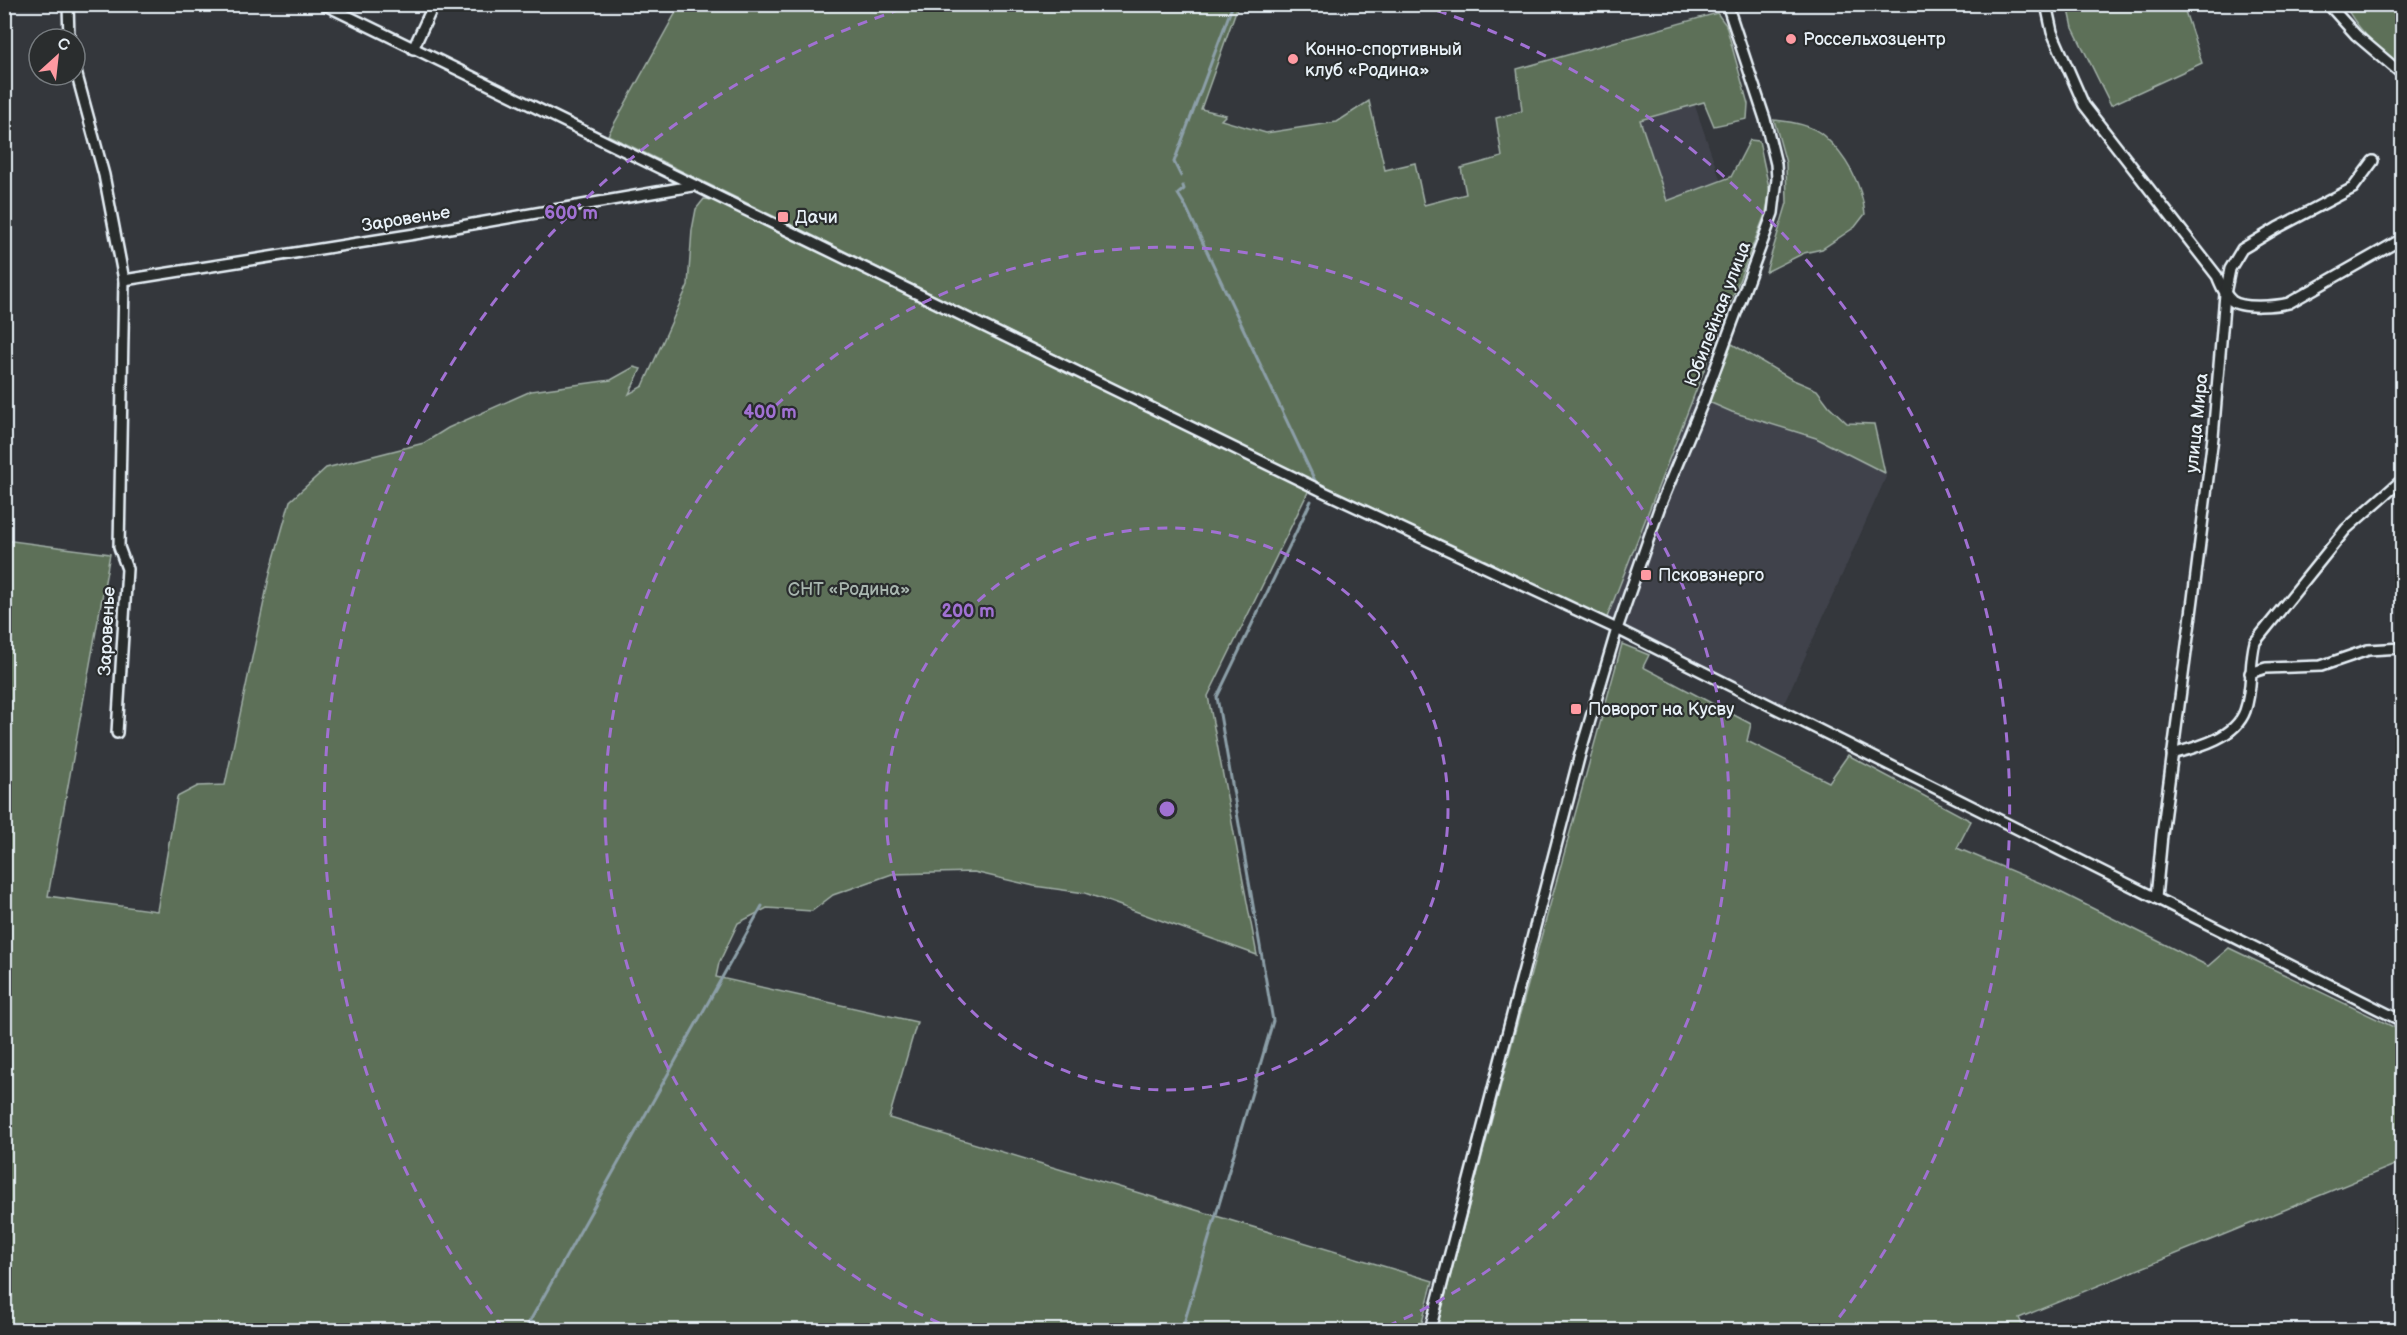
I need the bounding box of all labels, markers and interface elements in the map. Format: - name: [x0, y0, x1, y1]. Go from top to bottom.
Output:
- north arrow: [27, 27, 87, 87]
- place label: Россельхозцентр: [1803, 29, 1946, 50]
- marker: Россельхозцентр: [1784, 32, 1798, 46]
- text: С: [54, 34, 72, 56]
- place label: Конно-спортивный клуб «Родина»: [1305, 39, 1462, 81]
- marker: Конно-спортивный клуб «Родина»: [1286, 52, 1300, 66]
- street label: Заровенье: [360, 202, 452, 236]
- text: 600 m: [544, 203, 598, 224]
- place label: Дачи: [795, 207, 838, 228]
- marker: Дачи: [776, 210, 790, 224]
- street label: Юбилейная улица: [1681, 238, 1755, 389]
- street label: улица Мира: [2181, 372, 2213, 474]
- text: 400 m: [743, 402, 797, 423]
- place label: Псковэнерго: [1658, 565, 1764, 586]
- marker: Псковэнерго: [1639, 568, 1653, 582]
- park label: СНТ «Родина»: [788, 579, 910, 600]
- street label: Заровенье: [94, 586, 120, 676]
- text: 200 m: [941, 601, 995, 622]
- place label: Поворот на Кусву: [1588, 699, 1735, 720]
- marker: Поворот на Кусву: [1569, 702, 1583, 716]
- centre of rings: [1157, 799, 1177, 819]

